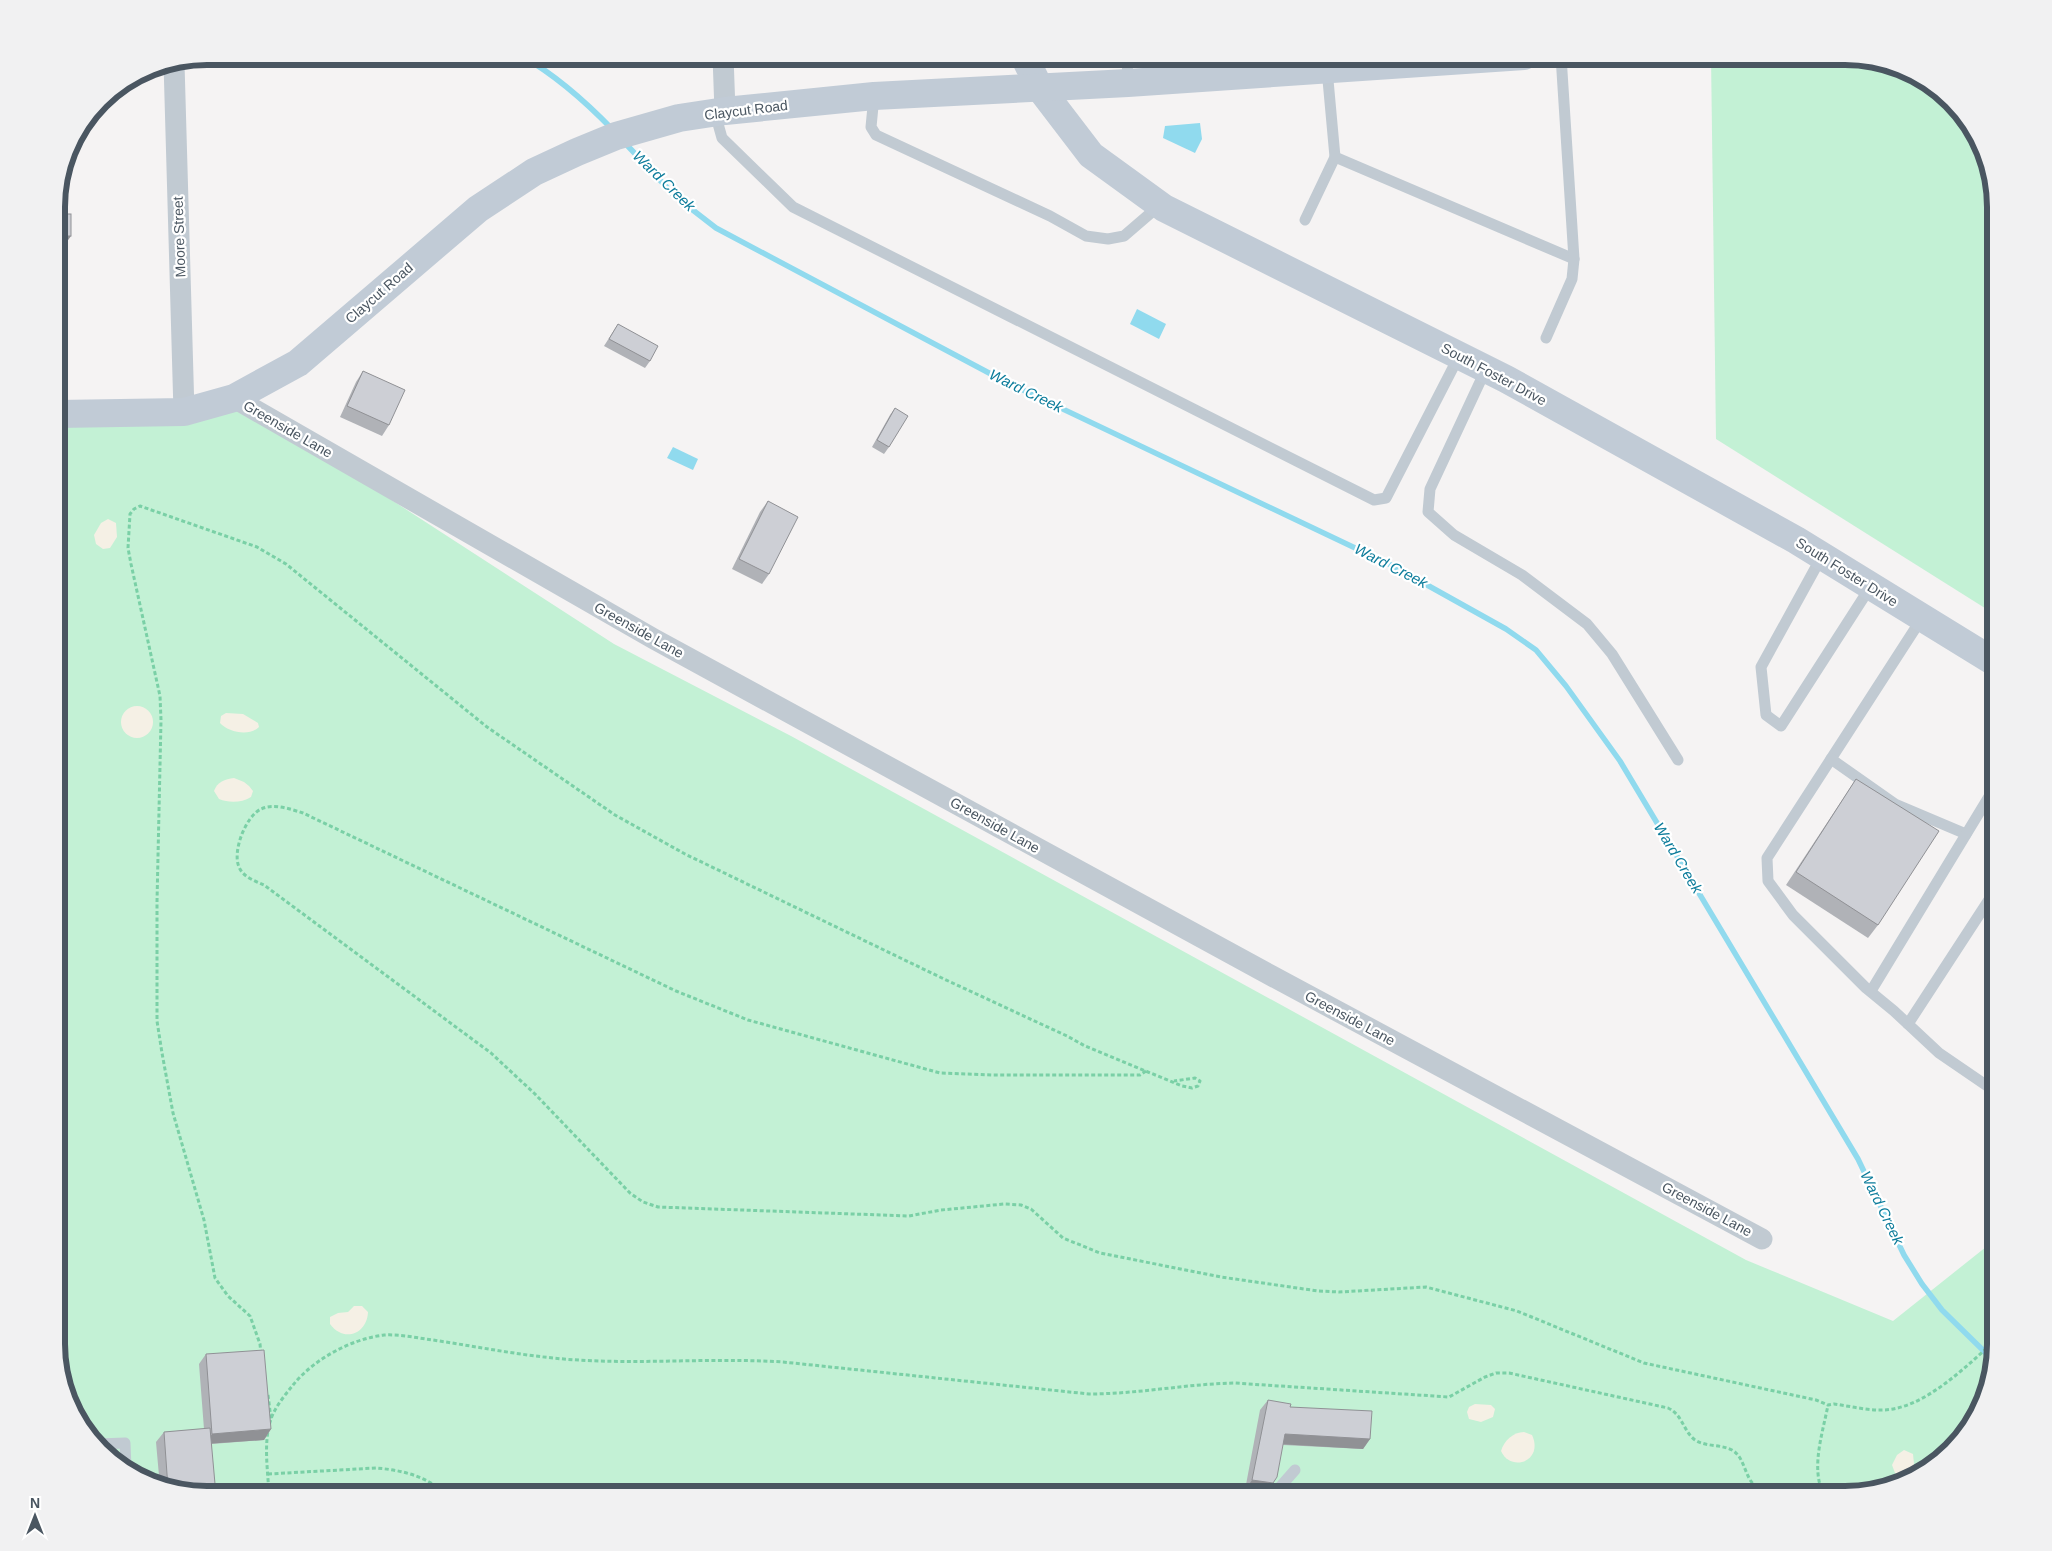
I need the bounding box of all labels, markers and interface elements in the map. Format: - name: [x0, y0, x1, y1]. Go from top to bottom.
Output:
- street label: Claycut Road: [703, 97, 789, 123]
- water label: Ward Creek: [630, 147, 700, 215]
- street label: Moore Street: [170, 196, 188, 278]
- street label: Claycut Road: [342, 259, 416, 327]
- street label: South Foster Drive: [1439, 340, 1549, 409]
- water label: Ward Creek: [987, 365, 1067, 416]
- street label: Greenside Lane: [241, 397, 335, 461]
- street label: South Foster Drive: [1793, 534, 1901, 610]
- water label: Ward Creek: [1352, 540, 1432, 592]
- street label: Greenside Lane: [592, 599, 687, 661]
- street label: Greenside Lane: [948, 794, 1043, 856]
- water label: Ward Creek: [1651, 819, 1707, 898]
- street label: Greenside Lane: [1302, 988, 1398, 1049]
- water label: Ward Creek: [1857, 1168, 1908, 1249]
- street label: Greenside Lane: [1659, 1179, 1755, 1240]
- north arrow: [10, 1491, 60, 1541]
- text: N: [30, 1495, 40, 1511]

